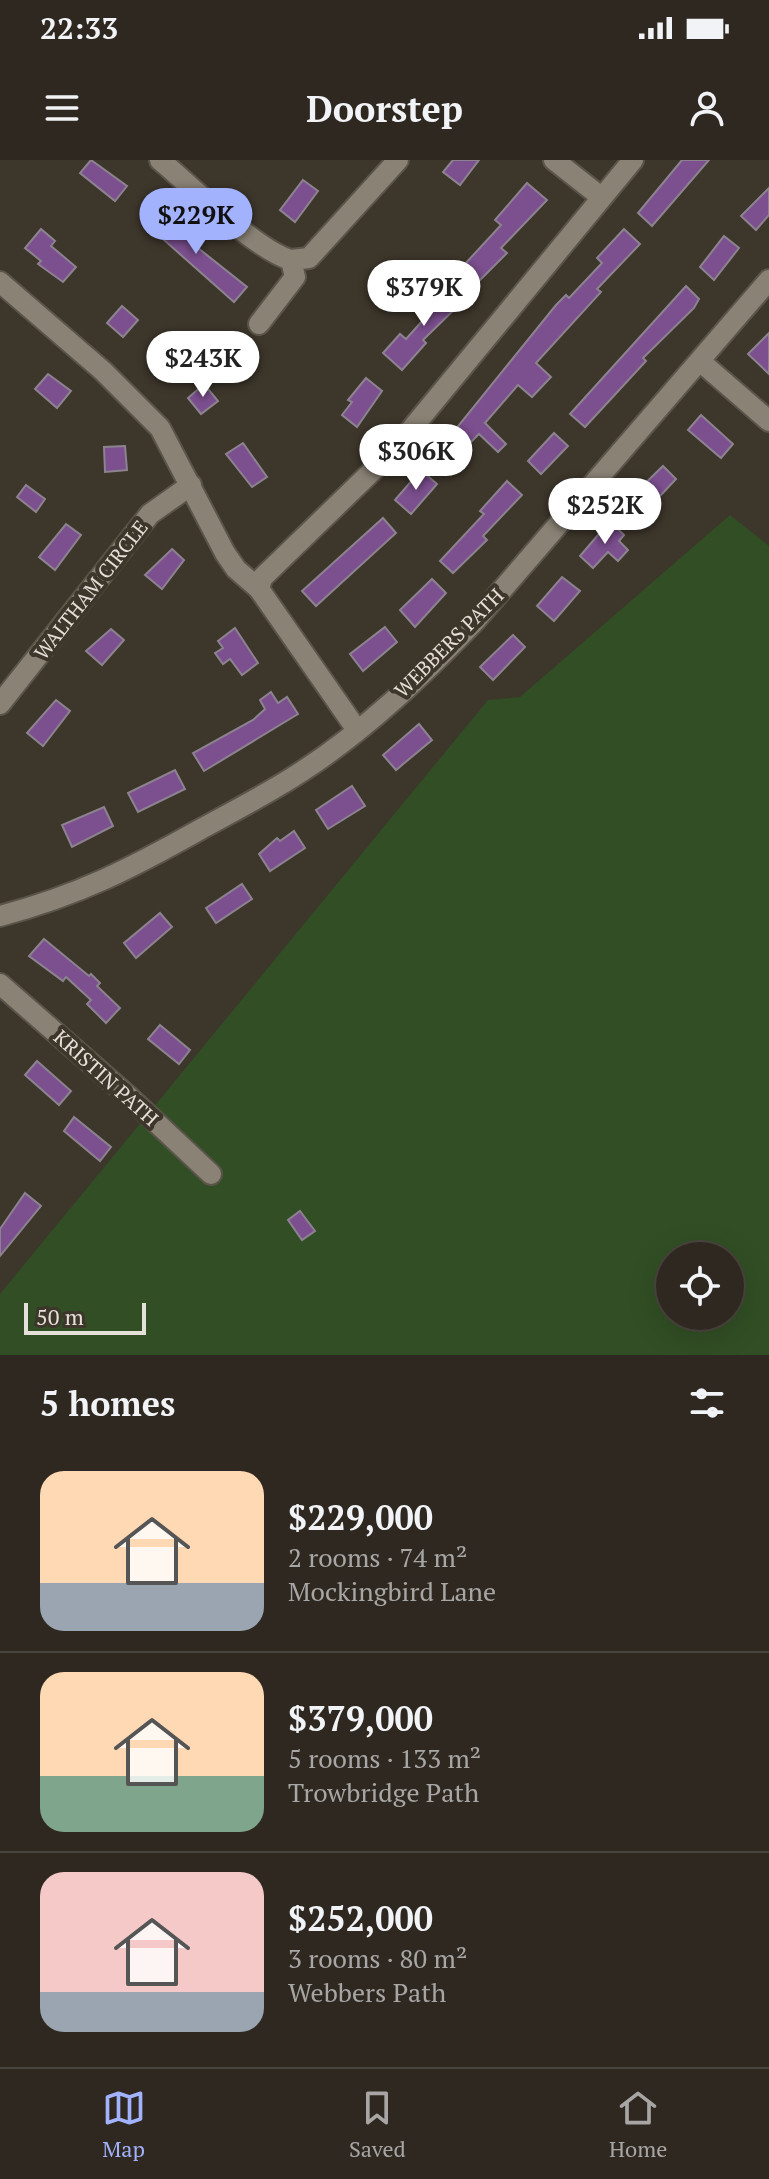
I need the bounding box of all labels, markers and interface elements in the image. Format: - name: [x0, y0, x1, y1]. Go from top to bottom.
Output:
- text: 22:33: [40, 8, 118, 48]
- text: Doorstep: [306, 85, 463, 132]
- icon: menu: [40, 86, 84, 130]
- icon: person: [685, 86, 729, 130]
- pin: $229K: [140, 188, 252, 256]
- text: $229K: [157, 197, 235, 231]
- pin: $379K: [368, 260, 480, 328]
- text: $379K: [385, 269, 463, 303]
- pin: $243K: [147, 331, 259, 399]
- text: $243K: [164, 340, 242, 374]
- pin: $306K: [360, 424, 472, 492]
- text: $306K: [377, 433, 455, 467]
- pin: $252K: [549, 478, 661, 546]
- text: $252K: [566, 487, 644, 521]
- street label: WALTHAM CIRCLE: [28, 514, 154, 665]
- street label: WEBBERS PATH: [388, 582, 509, 703]
- street label: KRISTIN PATH: [48, 1024, 164, 1132]
- map controls: [656, 1242, 744, 1330]
- button: locate: [656, 1242, 744, 1330]
- scale bar: [24, 1299, 146, 1335]
- text: 50 m: [36, 1302, 84, 1331]
- text: 5 homes: [40, 1381, 175, 1426]
- icon: filters: [685, 1381, 729, 1425]
- text: $229,000: [288, 1495, 433, 1540]
- icon: home: [104, 1503, 200, 1599]
- text: 2 rooms · 74 m²: [288, 1540, 467, 1574]
- text: Mockingbird Lane: [288, 1574, 496, 1608]
- text: $379,000: [288, 1696, 433, 1741]
- icon: home: [104, 1704, 200, 1800]
- text: 5 rooms · 133 m²: [288, 1741, 481, 1775]
- text: Trowbridge Path: [288, 1775, 479, 1809]
- text: $252,000: [288, 1896, 433, 1941]
- icon: home: [104, 1904, 200, 2000]
- text: 3 rooms · 80 m²: [288, 1941, 467, 1975]
- text: Webbers Path: [288, 1975, 446, 2009]
- tab: Map: [102, 2086, 146, 2163]
- tab: Saved: [349, 2086, 406, 2163]
- tab: Home: [609, 2086, 667, 2163]

